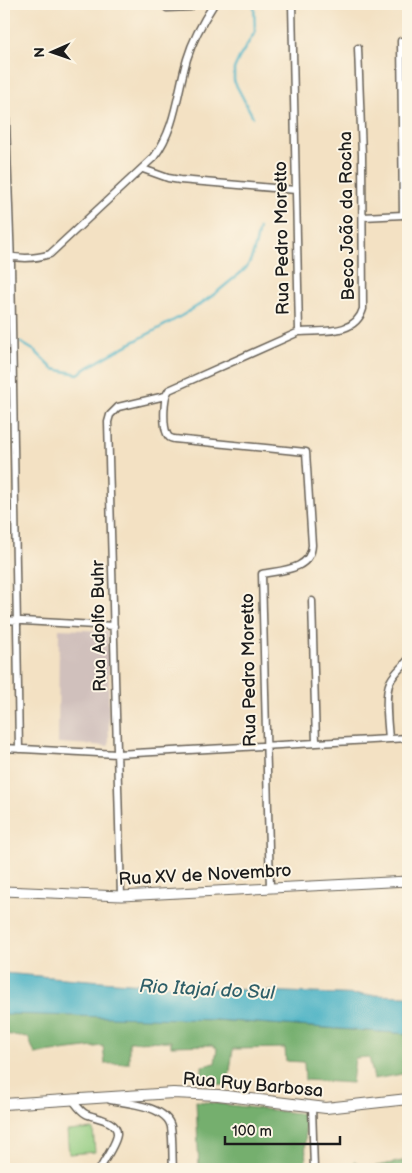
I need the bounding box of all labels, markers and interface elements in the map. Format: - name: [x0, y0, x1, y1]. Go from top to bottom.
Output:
- north arrow: [28, 28, 78, 78]
- text: N: [31, 47, 48, 58]
- street label: Beco João da Rocha: [335, 131, 359, 301]
- street label: Rua Pedro Moretto: [270, 161, 294, 315]
- street label: Rua Adolfo Buhr: [87, 559, 111, 692]
- street label: Rua Pedro Moretto: [237, 593, 261, 747]
- street label: Rua XV de Novembro: [118, 860, 292, 890]
- water label: Rio Itajaí do Sul: [139, 975, 276, 1005]
- street label: Rua Ruy Barbosa: [182, 1068, 324, 1102]
- scale bar: [225, 1113, 340, 1145]
- text: 100 m: [232, 1122, 272, 1141]

